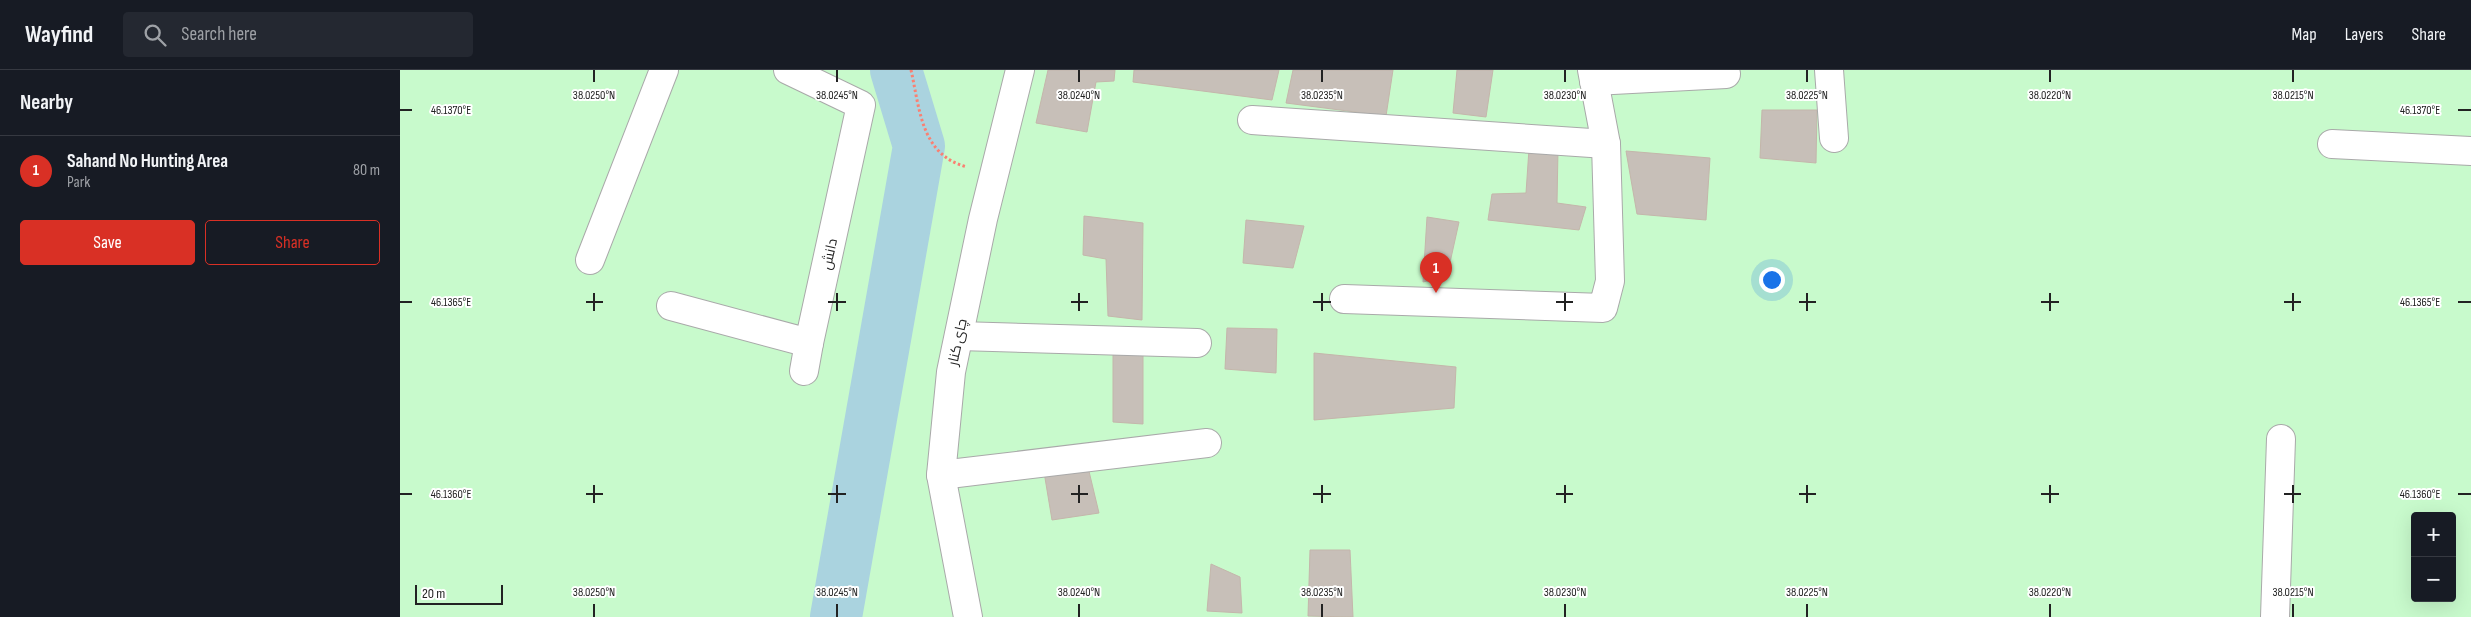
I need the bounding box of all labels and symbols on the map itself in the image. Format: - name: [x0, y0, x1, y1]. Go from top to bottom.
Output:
- text: 38.0250°N: [573, 88, 615, 103]
- text: 38.0245°N: [816, 88, 858, 103]
- text: 38.0240°N: [1058, 88, 1100, 103]
- text: 38.0235°N: [1301, 88, 1343, 103]
- text: 38.0230°N: [1544, 88, 1586, 103]
- text: 38.0225°N: [1786, 88, 1828, 103]
- text: 38.0220°N: [2029, 88, 2071, 103]
- text: 38.0215°N: [2272, 88, 2314, 103]
- text: 46.1370°E: [431, 103, 471, 118]
- text: 46.1370°E: [2400, 103, 2440, 118]
- street label: دانش: [818, 237, 841, 271]
- pin: 1: [1420, 252, 1452, 293]
- your location: [1759, 267, 1785, 293]
- text: 46.1365°E: [431, 295, 471, 310]
- text: 46.1365°E: [2400, 295, 2440, 310]
- street label: چای کنار: [944, 317, 972, 368]
- text: 46.1360°E: [431, 487, 471, 502]
- text: 46.1360°E: [2400, 487, 2440, 502]
- scale bar: [415, 582, 502, 605]
- text: 38.0250°N: [573, 585, 615, 600]
- text: 38.0245°N: [816, 585, 858, 600]
- text: 38.0240°N: [1058, 585, 1100, 600]
- text: 38.0235°N: [1301, 585, 1343, 600]
- text: 38.0230°N: [1544, 585, 1586, 600]
- text: 38.0225°N: [1786, 585, 1828, 600]
- text: 38.0220°N: [2029, 585, 2071, 600]
- text: 38.0215°N: [2272, 585, 2314, 600]

